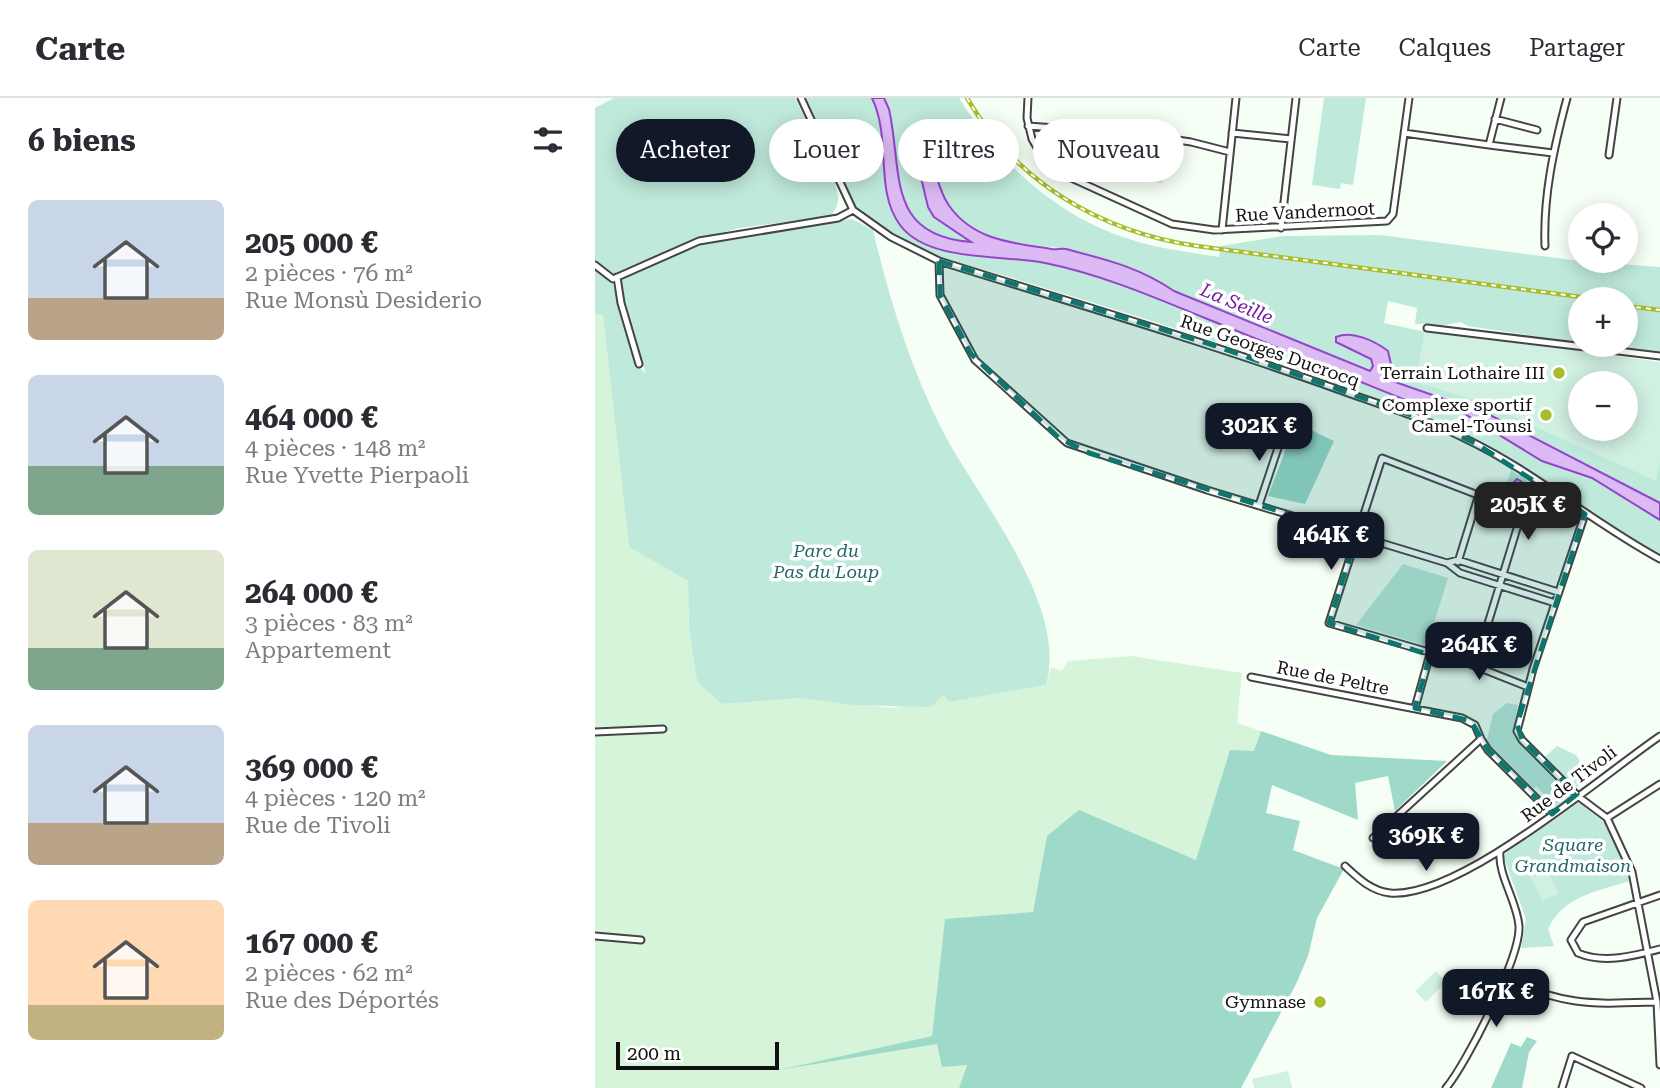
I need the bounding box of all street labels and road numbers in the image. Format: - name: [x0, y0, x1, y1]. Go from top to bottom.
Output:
- street label: Rue Vandernoot: [1235, 197, 1376, 226]
- street label: Rue Georges Ducrocq: [1178, 310, 1363, 391]
- street label: Rue de Peltre: [1275, 656, 1391, 699]
- street label: Rue de Tivoli: [1517, 741, 1621, 826]

